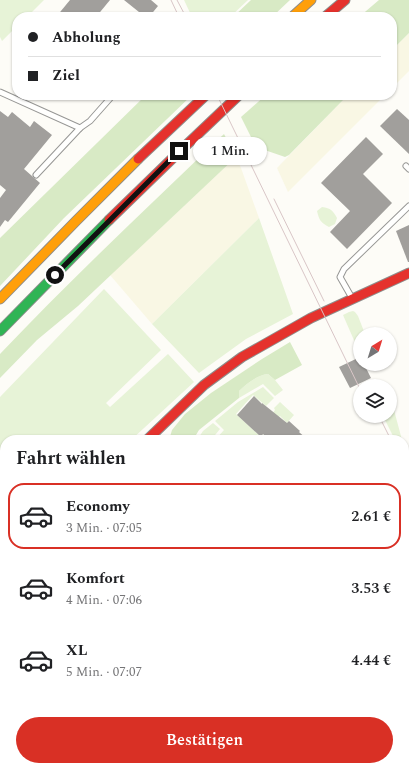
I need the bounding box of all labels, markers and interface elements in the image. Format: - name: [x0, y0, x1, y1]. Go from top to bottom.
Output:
- text: Abholung: [52, 26, 121, 49]
- text: Ziel: [52, 64, 80, 87]
- callout: 1 Min.: [193, 137, 267, 165]
- text: 1 Min.: [211, 141, 249, 161]
- route end: [170, 142, 188, 160]
- route start: [46, 266, 64, 284]
- north arrow: [353, 327, 397, 371]
- map controls: [353, 327, 397, 423]
- button: layers: [353, 379, 397, 423]
- text: Fahrt wählen: [16, 445, 126, 472]
- text: Economy: [66, 495, 130, 518]
- icon: car: [18, 498, 54, 534]
- text: 2.61 €: [351, 505, 391, 528]
- text: 3 Min. · 07:05: [66, 518, 142, 538]
- text: Komfort: [66, 567, 125, 590]
- icon: car: [18, 570, 54, 606]
- text: 3.53 €: [351, 577, 391, 600]
- text: 4 Min. · 07:06: [66, 590, 142, 610]
- text: XL: [66, 639, 87, 662]
- icon: car: [18, 642, 54, 678]
- text: 4.44 €: [351, 649, 391, 672]
- text: 5 Min. · 07:07: [66, 662, 142, 682]
- button: Bestätigen: [16, 717, 393, 763]

